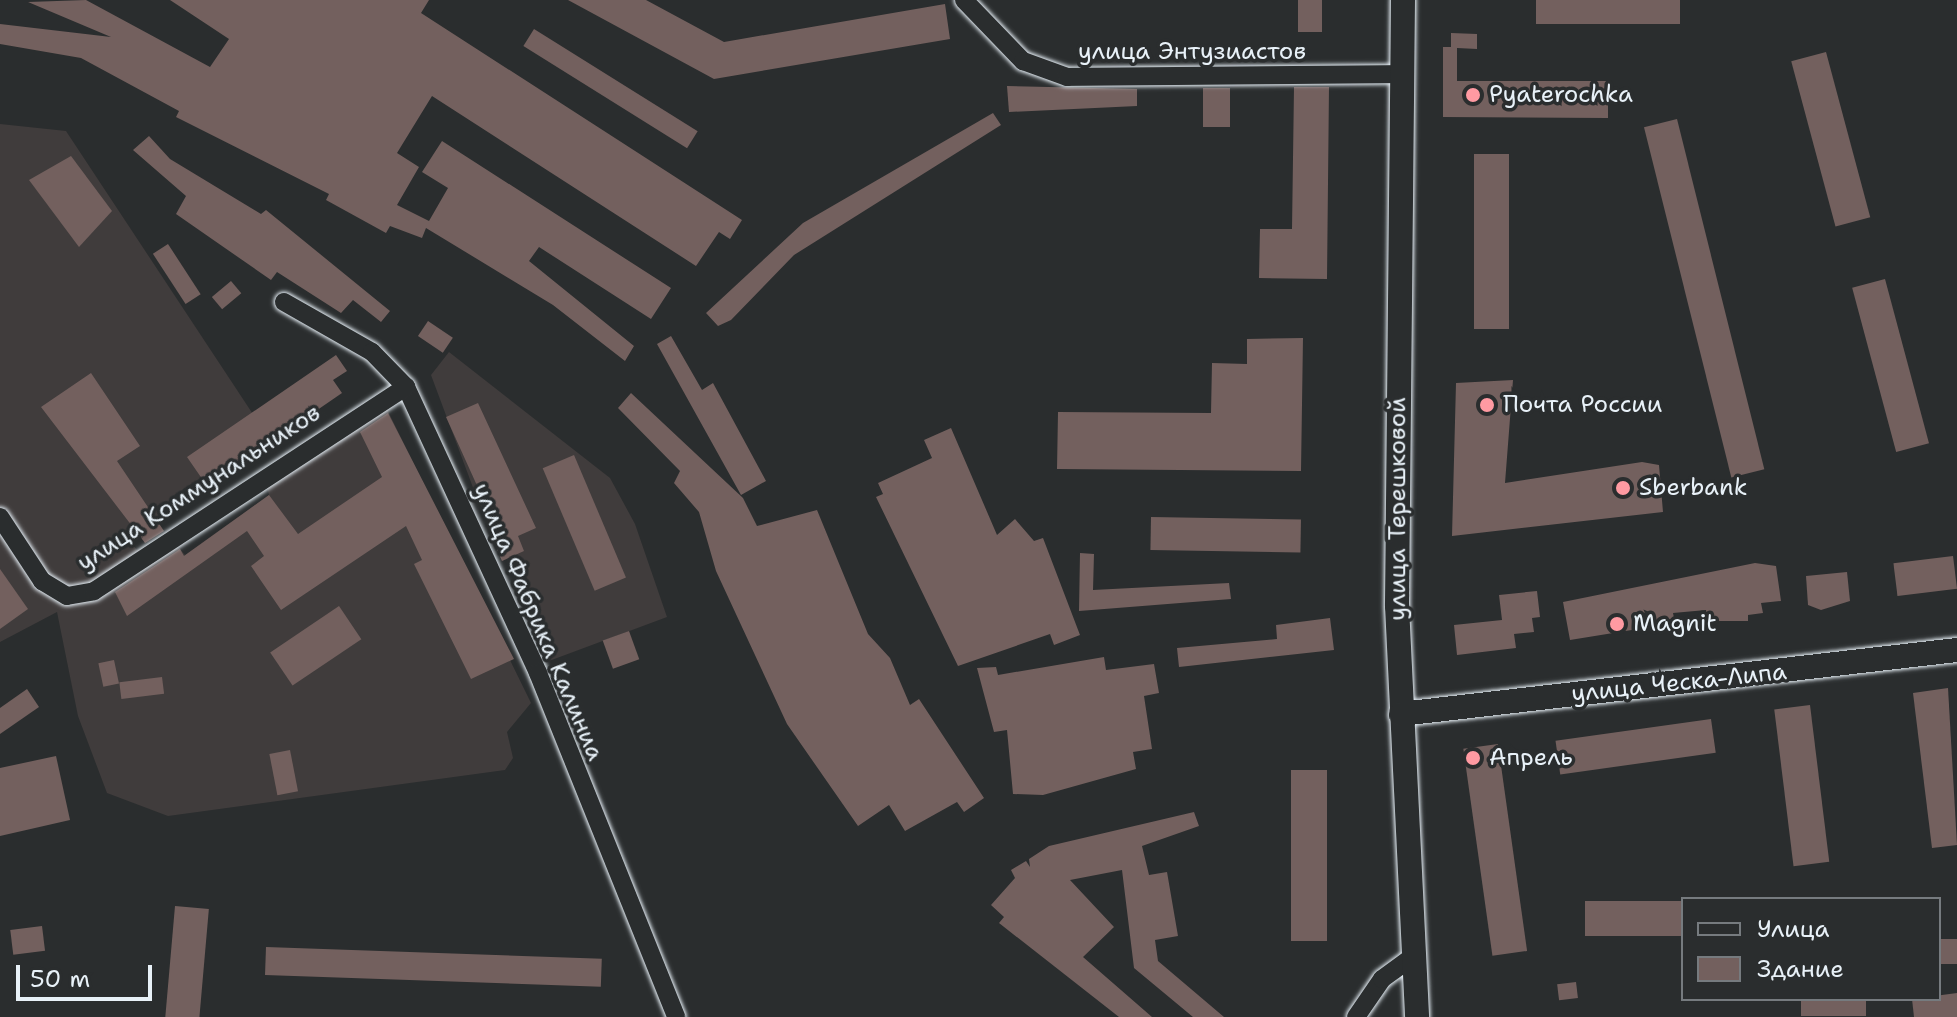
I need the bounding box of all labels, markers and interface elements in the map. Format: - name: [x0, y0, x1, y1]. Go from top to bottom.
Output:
- street label: улица Энтузиастов: [1078, 38, 1306, 66]
- place label: Pyaterochka: [1489, 81, 1633, 109]
- marker: Pyaterochka: [1464, 86, 1482, 104]
- place label: Почта России: [1503, 391, 1663, 419]
- marker: Почта России: [1478, 396, 1496, 414]
- street label: улица Терешковой: [1384, 397, 1412, 621]
- street label: улица Коммунальников: [72, 399, 326, 577]
- place label: Sberbank: [1639, 474, 1748, 502]
- street label: улица Фабрика Калиниа: [466, 479, 610, 765]
- marker: Sberbank: [1614, 479, 1632, 497]
- place label: Magnit: [1633, 610, 1717, 638]
- marker: Magnit: [1608, 615, 1626, 633]
- street label: улица Ческа-Липа: [1570, 657, 1788, 709]
- place label: Апрель: [1489, 744, 1573, 772]
- marker: Апрель: [1464, 749, 1482, 767]
- legend: [1681, 897, 1941, 1001]
- text: Улица: [1757, 913, 1830, 945]
- scale bar: [20, 949, 156, 999]
- text: Здание: [1757, 953, 1844, 985]
- text: 50 m: [30, 963, 90, 995]

